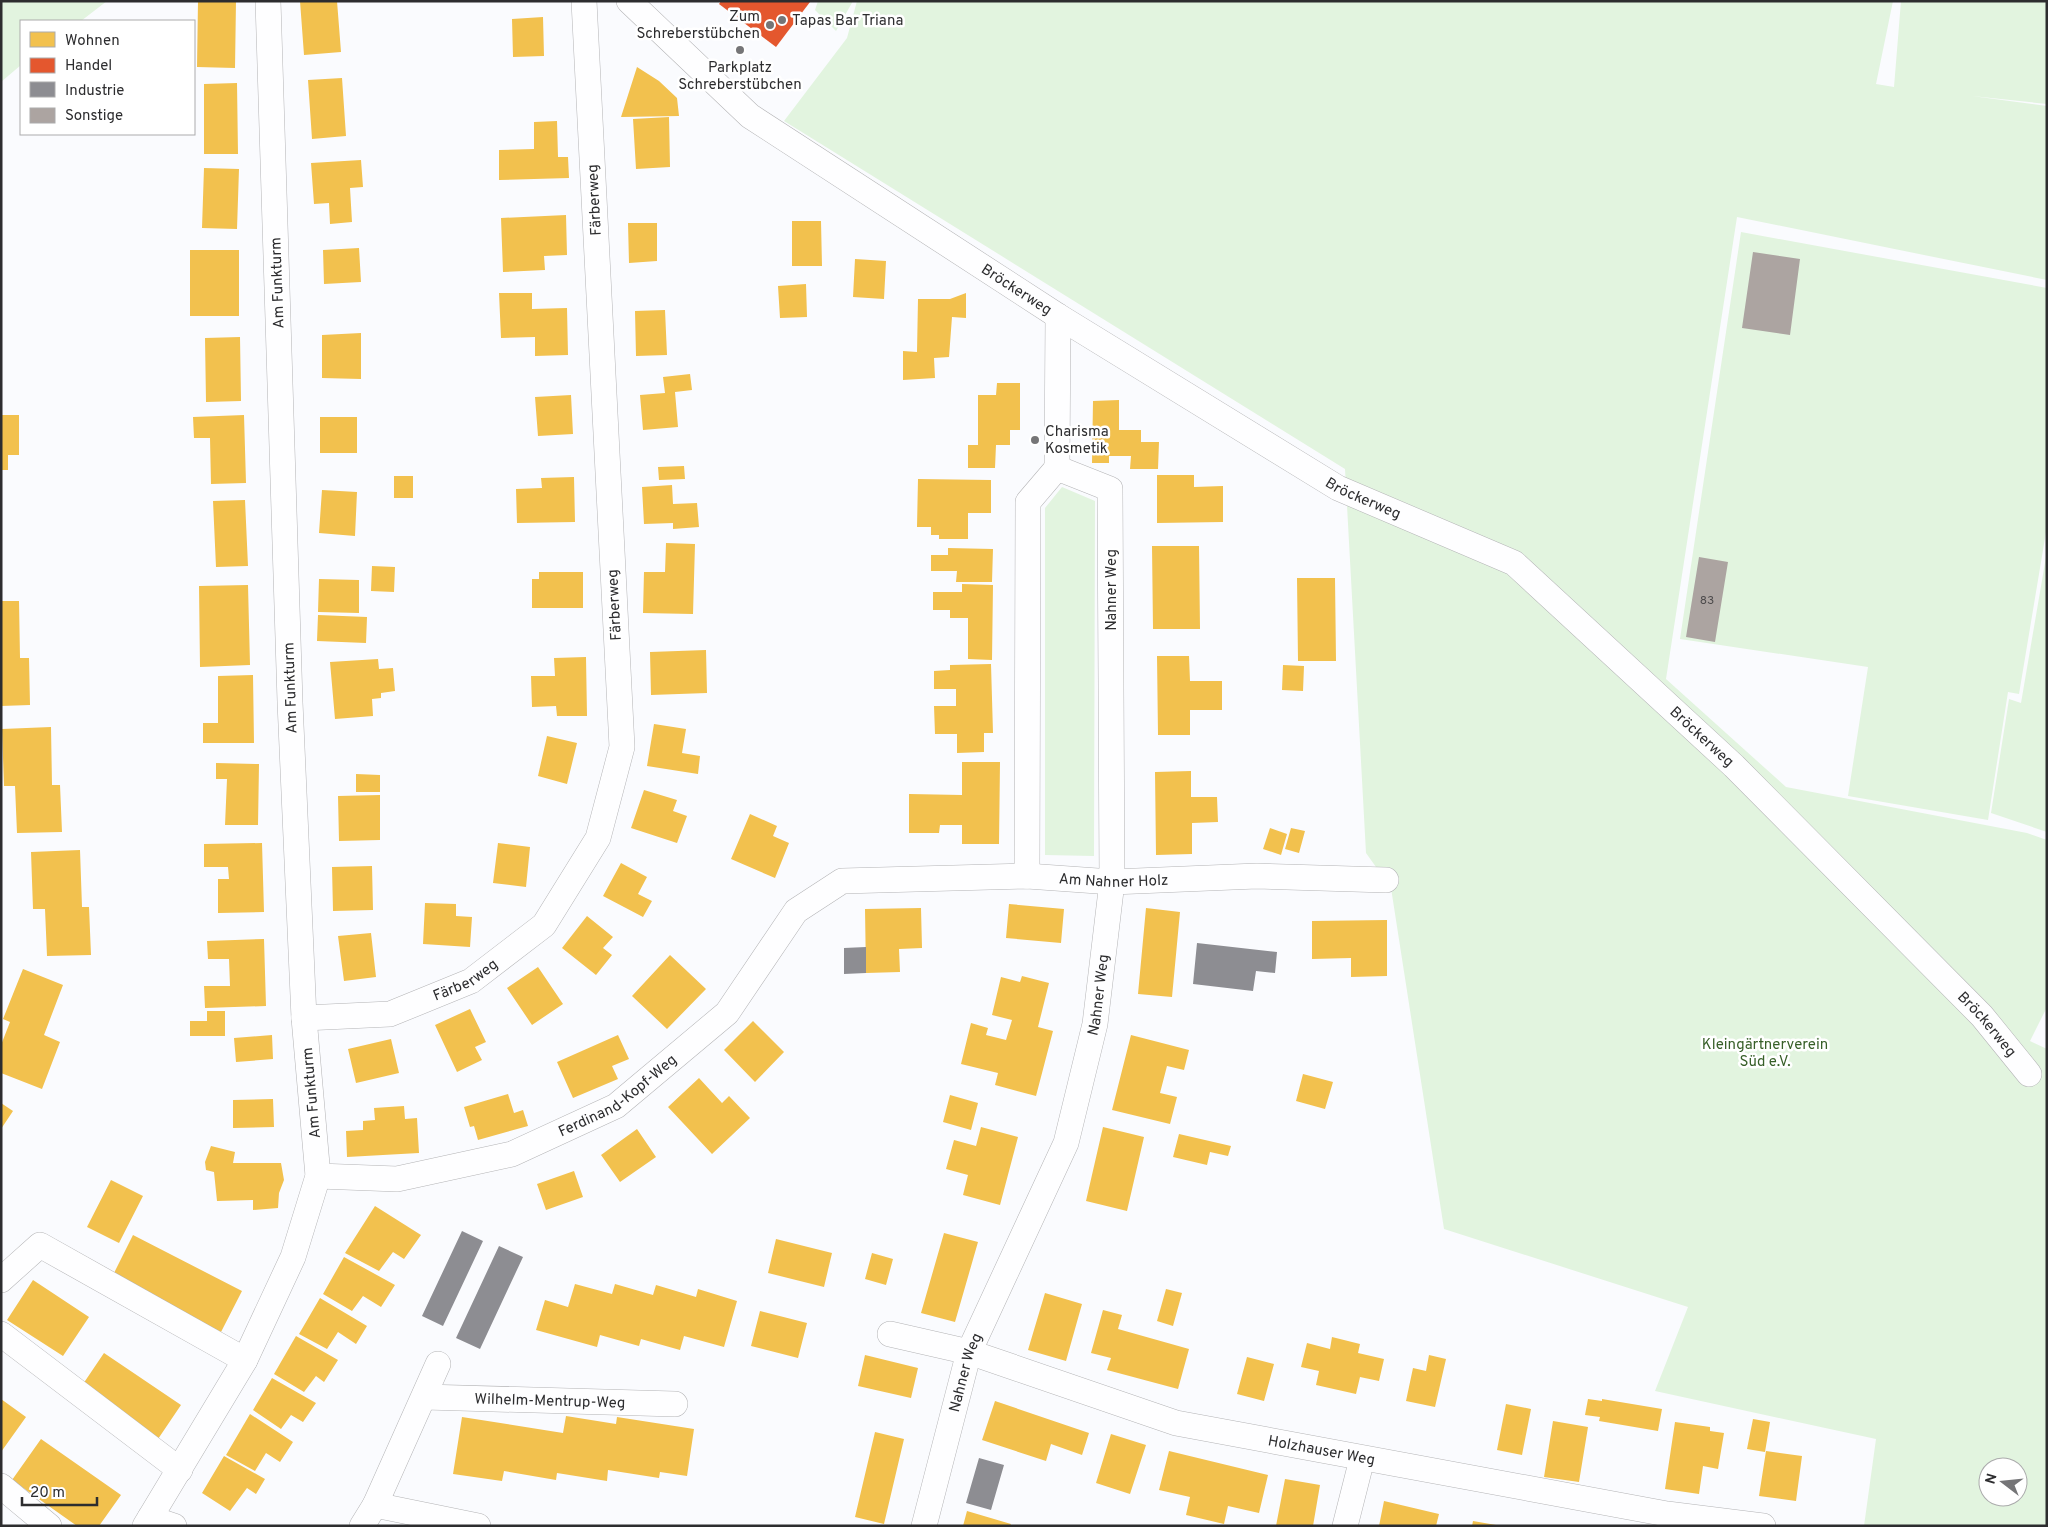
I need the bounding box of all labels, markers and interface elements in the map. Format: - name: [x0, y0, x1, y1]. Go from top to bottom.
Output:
- place label: Zum Schreberstübchen: [637, 8, 760, 44]
- place label: Tapas Bar Triana: [792, 12, 903, 31]
- marker: Tapas Bar Triana: [776, 14, 788, 26]
- marker: Zum Schreberstübchen: [764, 19, 776, 31]
- legend: [20, 20, 195, 135]
- text: Wohnen: [65, 32, 120, 51]
- marker: Parkplatz Schreberstübchen: [734, 44, 746, 56]
- text: Handel: [65, 57, 112, 76]
- place label: Parkplatz Schreberstübchen: [678, 59, 802, 95]
- text: Industrie: [65, 82, 124, 101]
- text: Sonstige: [65, 107, 123, 126]
- street label: Färberweg: [584, 164, 607, 236]
- street label: Am Funkturm: [267, 237, 290, 329]
- street label: Bröckerweg: [977, 261, 1055, 320]
- place label: Charisma Kosmetik: [1045, 423, 1109, 459]
- marker: Charisma Kosmetik: [1029, 434, 1041, 446]
- street label: Bröckerweg: [1321, 474, 1403, 525]
- street label: Nahner Weg: [1103, 549, 1122, 631]
- street label: Färberweg: [604, 569, 627, 641]
- house number: 83: [1700, 593, 1714, 609]
- street label: Am Funkturm: [280, 642, 303, 734]
- street label: Bröckerweg: [1665, 703, 1737, 772]
- street label: Am Nahner Holz: [1058, 870, 1169, 893]
- street label: Nahner Weg: [1085, 953, 1114, 1038]
- street label: Färberweg: [431, 956, 502, 1006]
- street label: Bröckerweg: [1952, 988, 2020, 1062]
- park label: Kleingärtnerverein Süd e.V.: [1702, 1036, 1828, 1072]
- street label: Am Funkturm: [299, 1046, 326, 1139]
- street label: Ferdinand-Kopf-Weg: [556, 1051, 681, 1142]
- street label: Nahner Weg: [946, 1330, 987, 1414]
- street label: Wilhelm-Mentrup-Weg: [474, 1390, 626, 1414]
- street label: Holzhauser Weg: [1266, 1432, 1377, 1471]
- north arrow: [1978, 1457, 2028, 1507]
- text: N: [1982, 1472, 2002, 1486]
- scale bar: [22, 1474, 98, 1506]
- text: 20 m: [30, 1484, 65, 1503]

